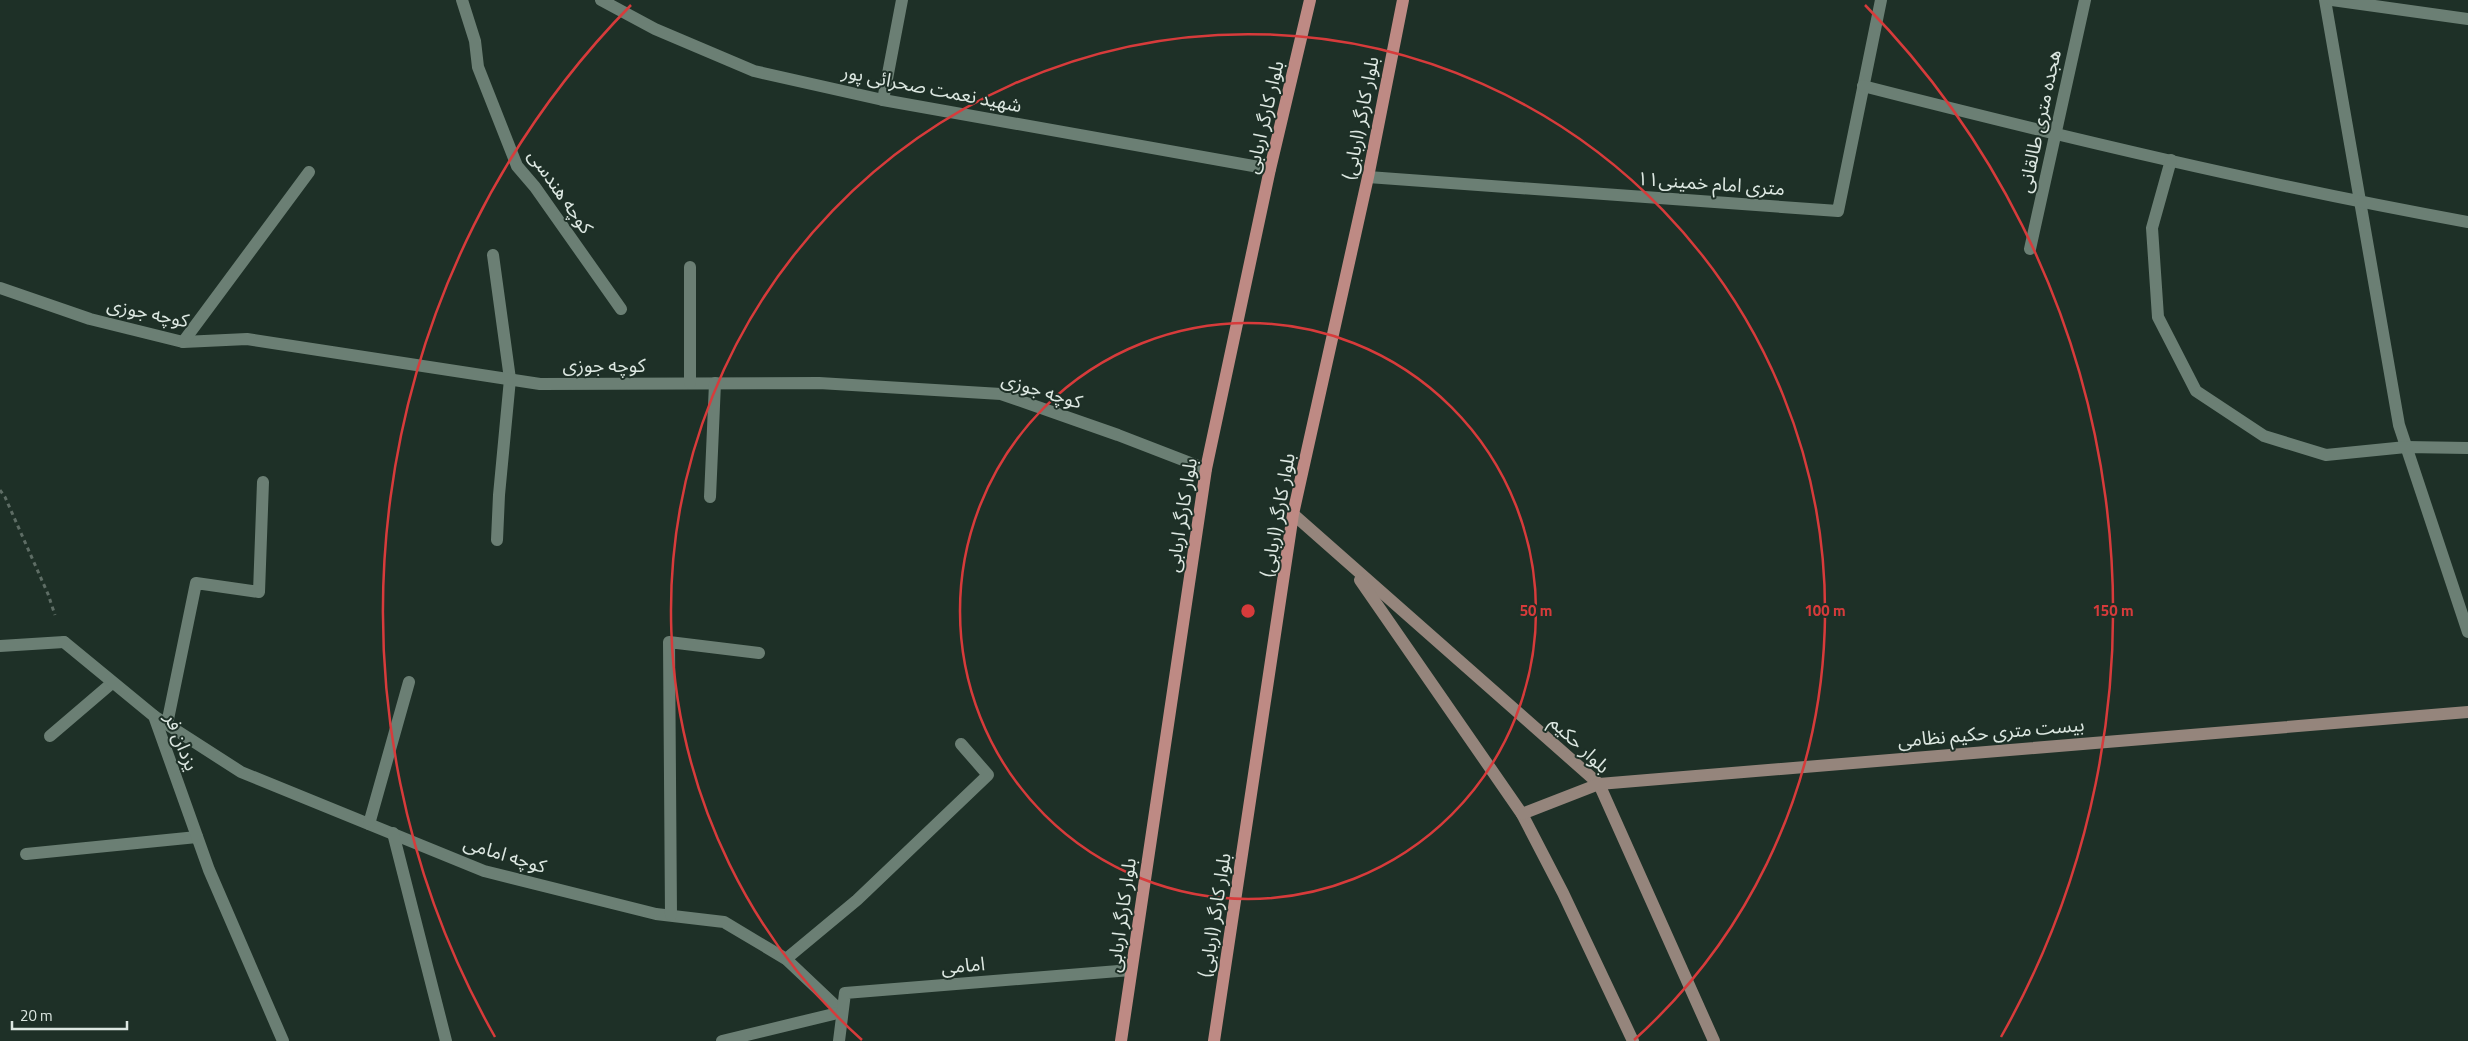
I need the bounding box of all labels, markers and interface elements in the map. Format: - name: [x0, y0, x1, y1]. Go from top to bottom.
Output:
- street label: هجده متری طالقانی: [2009, 47, 2068, 195]
- street label: بلوار کارگر (اربابی): [1333, 54, 1386, 182]
- street label: شهید نعمت صحرائی پور: [839, 56, 1024, 119]
- street label: بلوار کارگر اربابی: [1236, 57, 1291, 176]
- street label: کوچه هندسی: [521, 142, 602, 240]
- street label: ۱۱متری امام خمینی: [1636, 163, 1786, 203]
- street label: کوچه جوزی: [105, 289, 193, 335]
- street label: کوچه جوزی: [563, 350, 647, 379]
- street label: کوچه جوزی: [998, 364, 1087, 416]
- street label: بلوار کارگر (اربابی): [1251, 451, 1302, 579]
- street label: بلوار کارگر اربابی: [1157, 456, 1204, 574]
- text: 50 m: [1520, 599, 1552, 622]
- text: 100 m: [1804, 599, 1846, 622]
- text: 150 m: [2092, 599, 2134, 622]
- centre of rings: [1239, 602, 1257, 620]
- street label: یزدان فر: [158, 708, 207, 775]
- street label: بلوار حکیم: [1543, 708, 1617, 780]
- street label: بیست متری حکیم نظامی: [1896, 709, 2086, 755]
- street label: کوچه امامی: [460, 827, 551, 880]
- street label: بلوار کارگر (اربابی): [1189, 851, 1238, 979]
- street label: بلوار کارگر اربابی: [1098, 856, 1143, 974]
- street label: امامی: [940, 948, 986, 981]
- scale bar: [12, 998, 128, 1030]
- text: 20 m: [20, 1004, 53, 1027]

